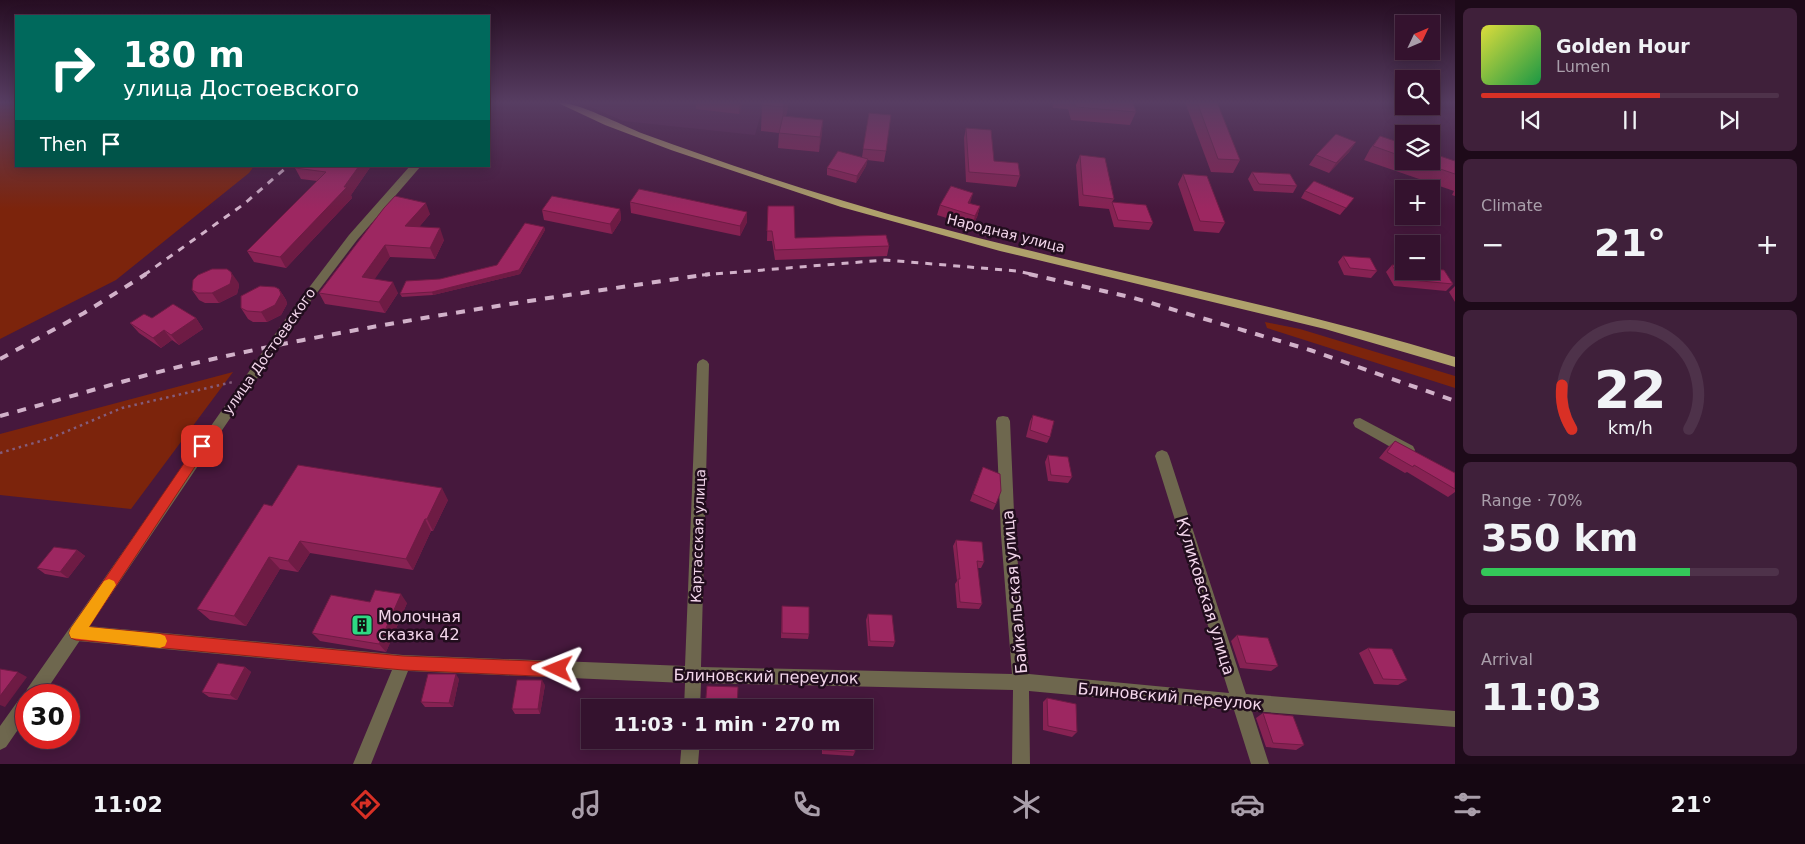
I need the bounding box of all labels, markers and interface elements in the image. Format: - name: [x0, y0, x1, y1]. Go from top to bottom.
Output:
- north arrow: [1395, 15, 1440, 60]
- map controls: [1395, 15, 1440, 280]
- icon: right: [40, 35, 105, 100]
- text: 180 m: [123, 35, 245, 75]
- text: Golden Hour: [1556, 35, 1690, 57]
- text: Lumen: [1556, 57, 1610, 76]
- button: search: [1395, 70, 1440, 115]
- text: улица Достоевского: [123, 76, 359, 101]
- icon: previous: [1517, 106, 1545, 134]
- icon: pause: [1616, 106, 1644, 134]
- icon: next: [1715, 106, 1743, 134]
- button: layers: [1395, 125, 1440, 170]
- icon: arrive: [97, 130, 125, 158]
- text: Then: [40, 133, 87, 155]
- button: +: [1395, 180, 1440, 225]
- text: Climate: [1481, 196, 1543, 215]
- street label: Народная улица: [945, 211, 1067, 255]
- text: 21°: [1594, 221, 1666, 265]
- text: −: [1481, 228, 1504, 261]
- text: +: [1756, 228, 1779, 261]
- button: −: [1395, 235, 1440, 280]
- street label: улица Достоевского: [219, 285, 319, 417]
- text: 22: [1594, 360, 1666, 420]
- text: km/h: [1607, 417, 1653, 438]
- pin: [181, 425, 223, 467]
- icon: arrive: [188, 432, 216, 460]
- street label: Картасская улица: [688, 469, 708, 603]
- text: Range · 70%: [1481, 491, 1583, 510]
- street label: Байкальская улица: [998, 509, 1031, 675]
- street label: Куликовская улица: [1172, 515, 1239, 677]
- text: 350 km: [1481, 516, 1638, 560]
- place label: Молочная сказка 42: [378, 607, 461, 644]
- building icon: Молочная сказка 42: [350, 613, 374, 637]
- position arrow: [531, 642, 583, 694]
- text: Arrival: [1481, 650, 1533, 669]
- street label: Блиновский переулок: [673, 665, 859, 688]
- text: 11:03: [1481, 675, 1602, 719]
- street label: Блиновский переулок: [1077, 679, 1263, 714]
- speed limit sign: 30: [15, 684, 80, 749]
- text: 11:03 · 1 min · 270 m: [613, 713, 841, 735]
- icon: directions: [348, 787, 383, 822]
- icon: music: [569, 787, 604, 822]
- icon: phone: [789, 787, 824, 822]
- icon: climate: [1009, 787, 1044, 822]
- icon: car: [1230, 787, 1265, 822]
- icon: filters: [1450, 787, 1485, 822]
- text: 11:02: [93, 792, 163, 817]
- text: 21°: [1671, 792, 1712, 817]

